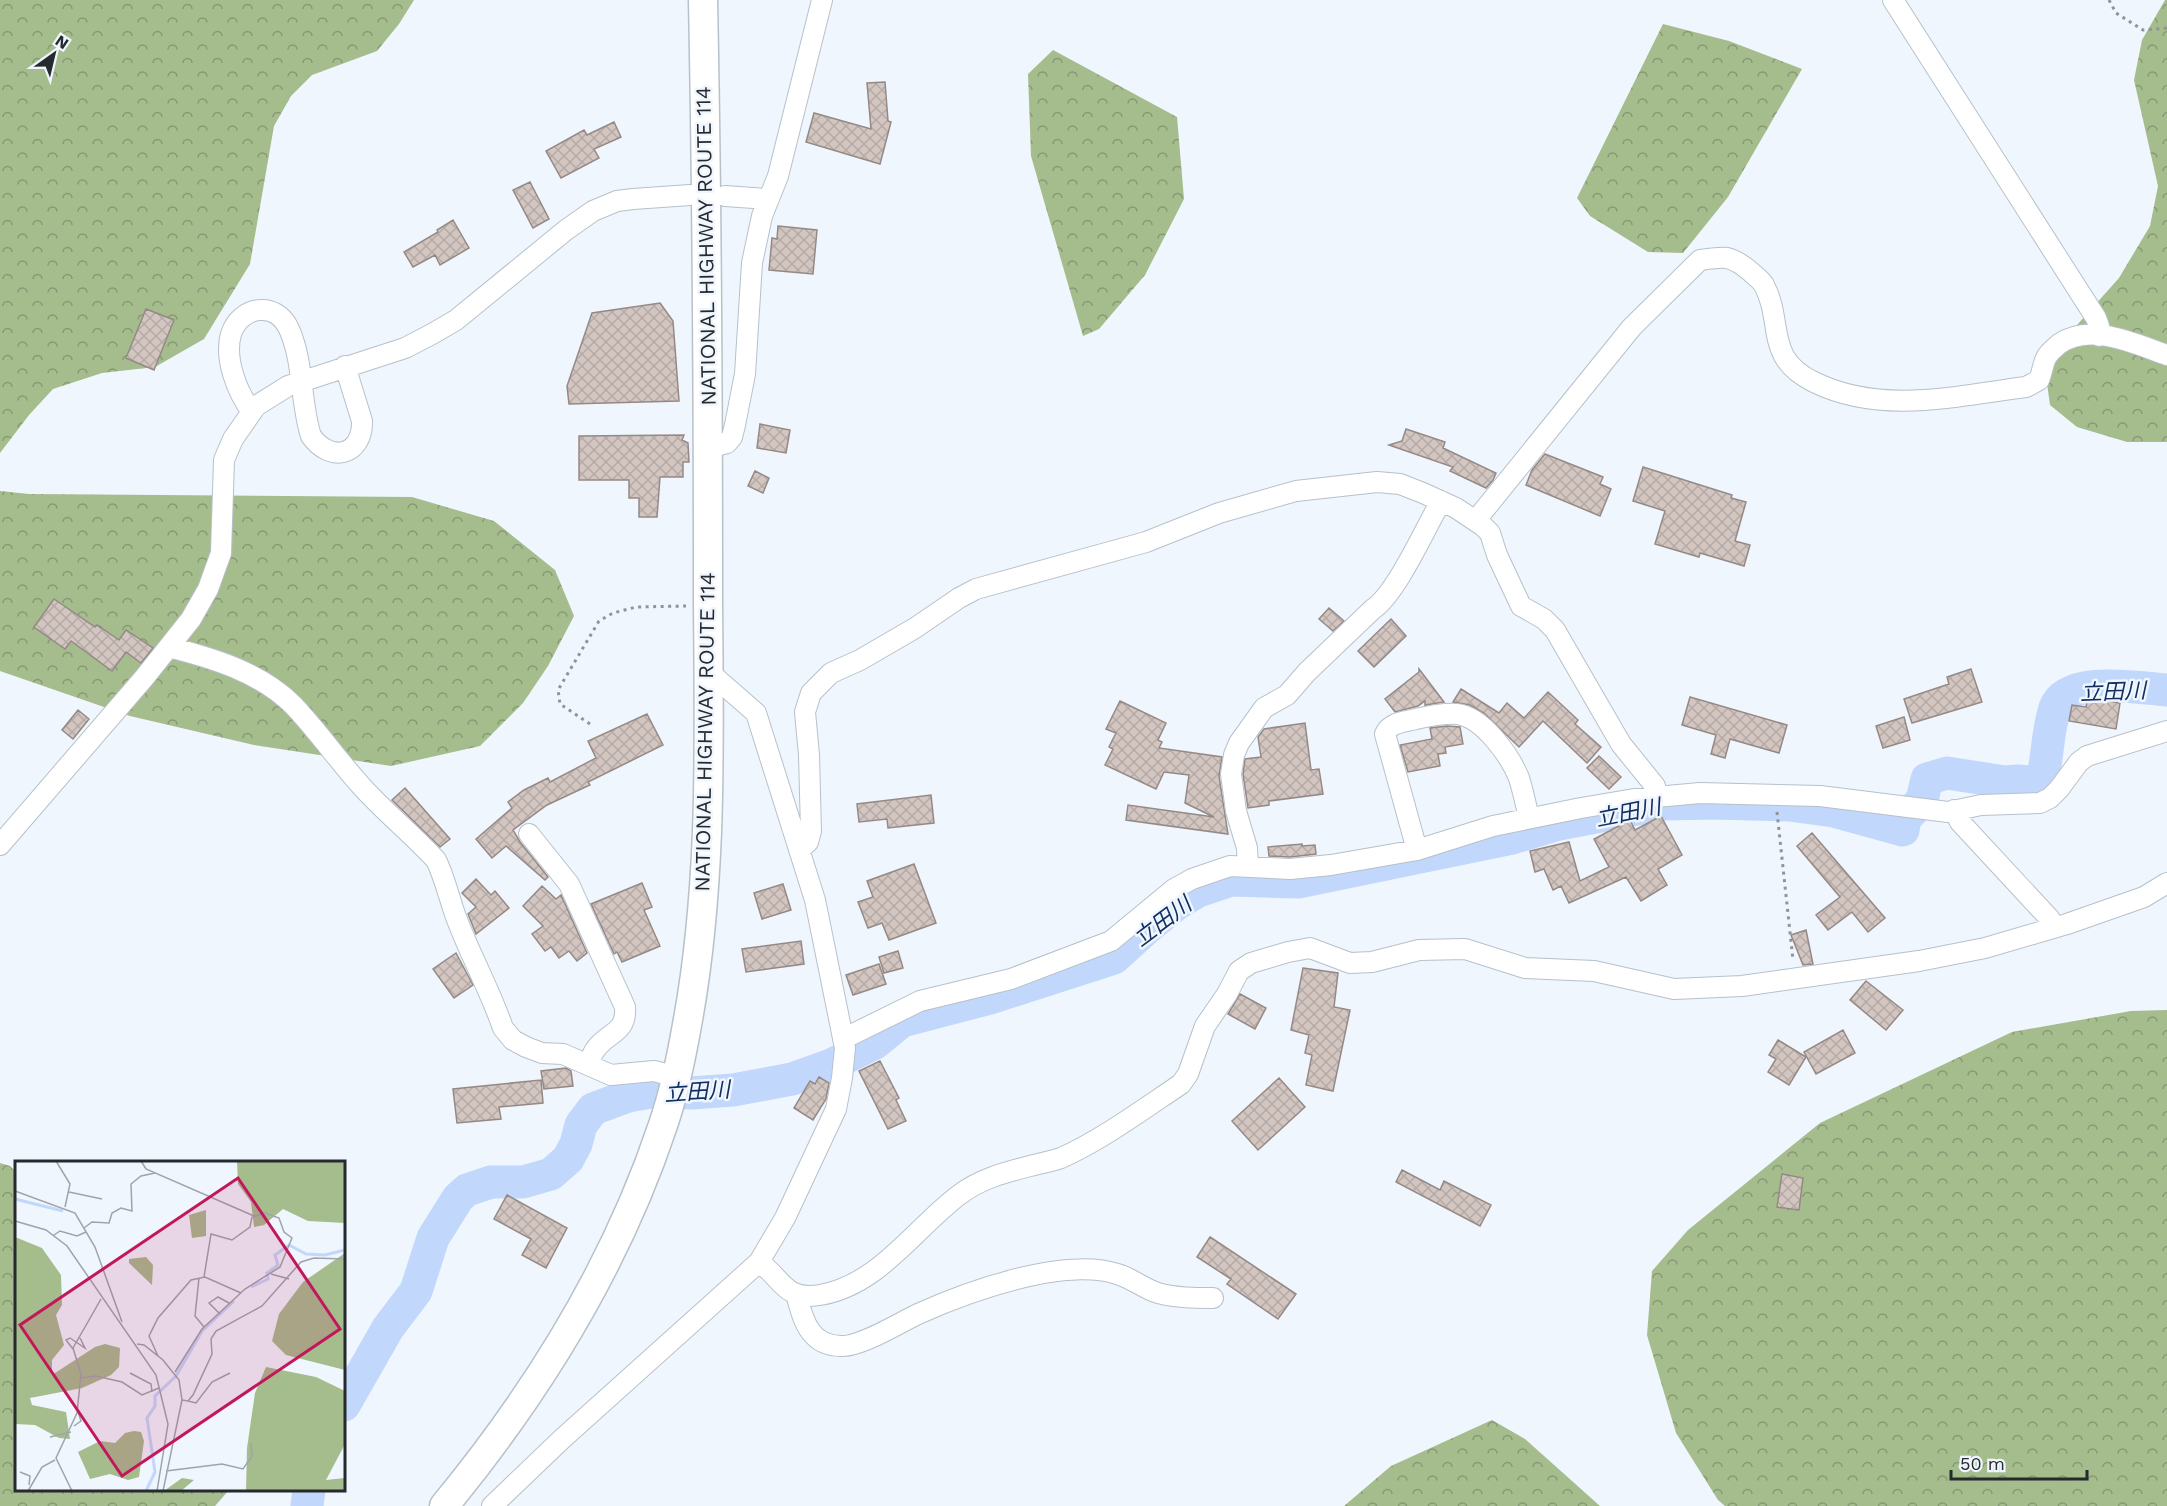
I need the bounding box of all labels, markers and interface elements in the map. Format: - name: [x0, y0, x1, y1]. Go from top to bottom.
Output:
- north arrow: [24, 24, 84, 84]
- text: N: [52, 31, 72, 53]
- street label: NATIONAL HIGHWAY ROUTE 114: [690, 86, 721, 406]
- street label: NATIONAL HIGHWAY ROUTE 114: [689, 572, 720, 892]
- water label: 立田川: [2080, 678, 2148, 705]
- water label: 立田川: [1593, 794, 1665, 831]
- water label: 立田川: [1128, 890, 1198, 951]
- water label: 立田川: [663, 1077, 733, 1106]
- inset map: [15, 1161, 345, 1491]
- scale bar: [1951, 1443, 2088, 1481]
- text: 50 m: [1960, 1453, 2005, 1474]

